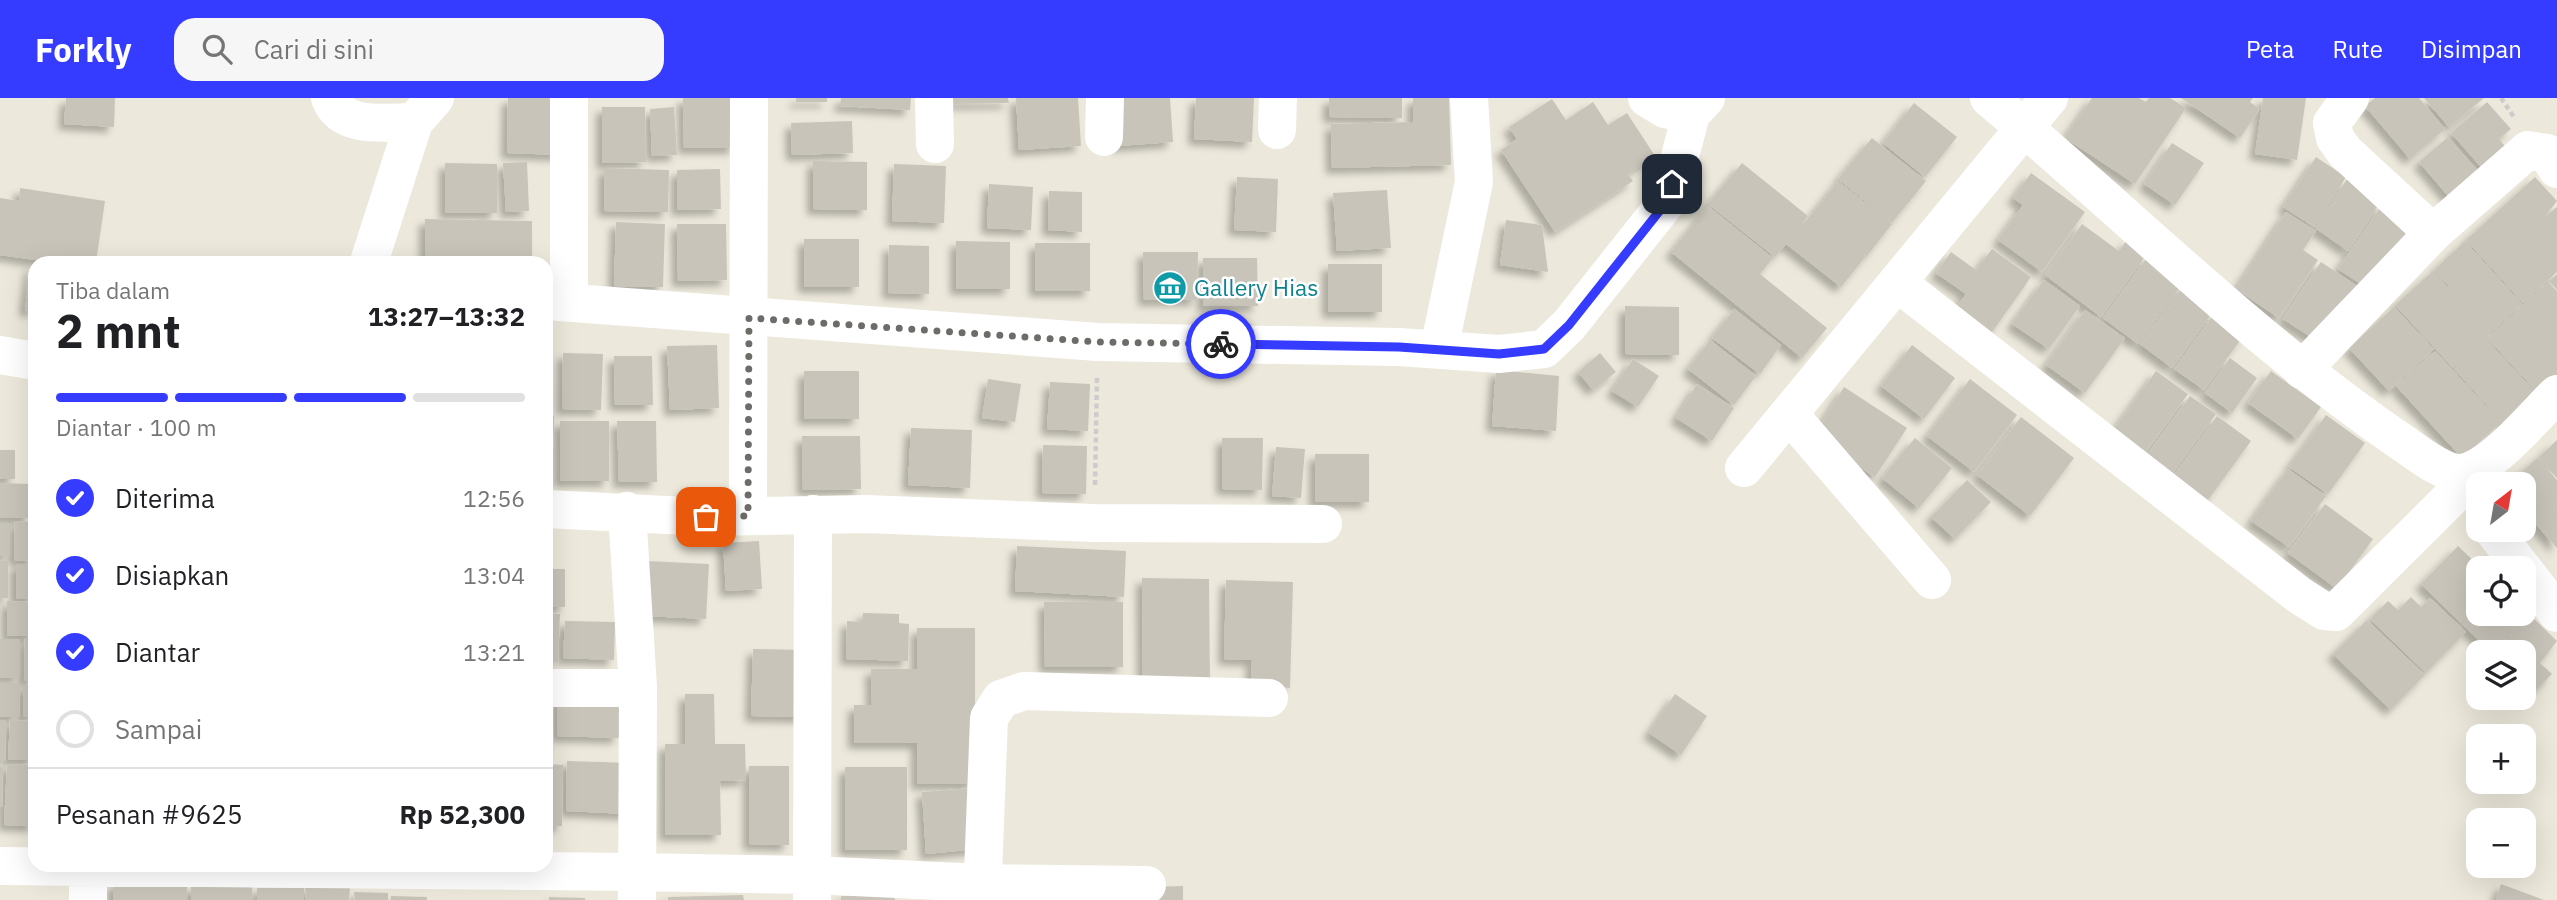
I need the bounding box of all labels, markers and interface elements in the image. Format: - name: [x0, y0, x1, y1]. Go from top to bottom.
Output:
- search box: [174, 18, 664, 81]
- text: Forkly: [35, 28, 132, 71]
- icon: search: [198, 30, 236, 68]
- text: Cari di sini: [254, 32, 374, 66]
- text: Peta: [2246, 33, 2294, 65]
- text: Rute: [2332, 33, 2383, 65]
- text: Disimpan: [2421, 33, 2522, 65]
- pin: [1642, 154, 1702, 214]
- icon: home: [1653, 165, 1691, 203]
- museum icon: Gallery Hias: [1151, 269, 1189, 307]
- place label: Gallery Hias: [1194, 272, 1318, 302]
- text: Tiba dalam: [56, 275, 170, 305]
- text: 13:27–13:32: [368, 299, 525, 333]
- text: 2 mnt: [56, 301, 181, 361]
- courier: [1186, 309, 1256, 379]
- icon: bike: [1202, 325, 1240, 363]
- text: Diantar · 100 m: [56, 412, 217, 442]
- north arrow: [2466, 472, 2536, 542]
- map controls: [2466, 472, 2536, 878]
- icon: check: [56, 479, 94, 517]
- text: Diterima: [115, 481, 215, 515]
- text: 12:56: [463, 483, 525, 513]
- pin: [676, 487, 736, 547]
- icon: bag: [687, 498, 725, 536]
- icon: check: [56, 556, 94, 594]
- button: locate: [2466, 556, 2536, 626]
- text: Disiapkan: [115, 558, 229, 592]
- text: 13:04: [463, 560, 525, 590]
- icon: check: [56, 633, 94, 671]
- text: Diantar: [115, 635, 200, 669]
- text: 13:21: [463, 637, 525, 667]
- button: layers: [2466, 640, 2536, 710]
- text: Sampai: [115, 712, 202, 746]
- button: +: [2466, 724, 2536, 794]
- text: Pesanan #9625: [56, 797, 243, 831]
- text: Rp 52,300: [399, 797, 525, 831]
- button: −: [2466, 808, 2536, 878]

